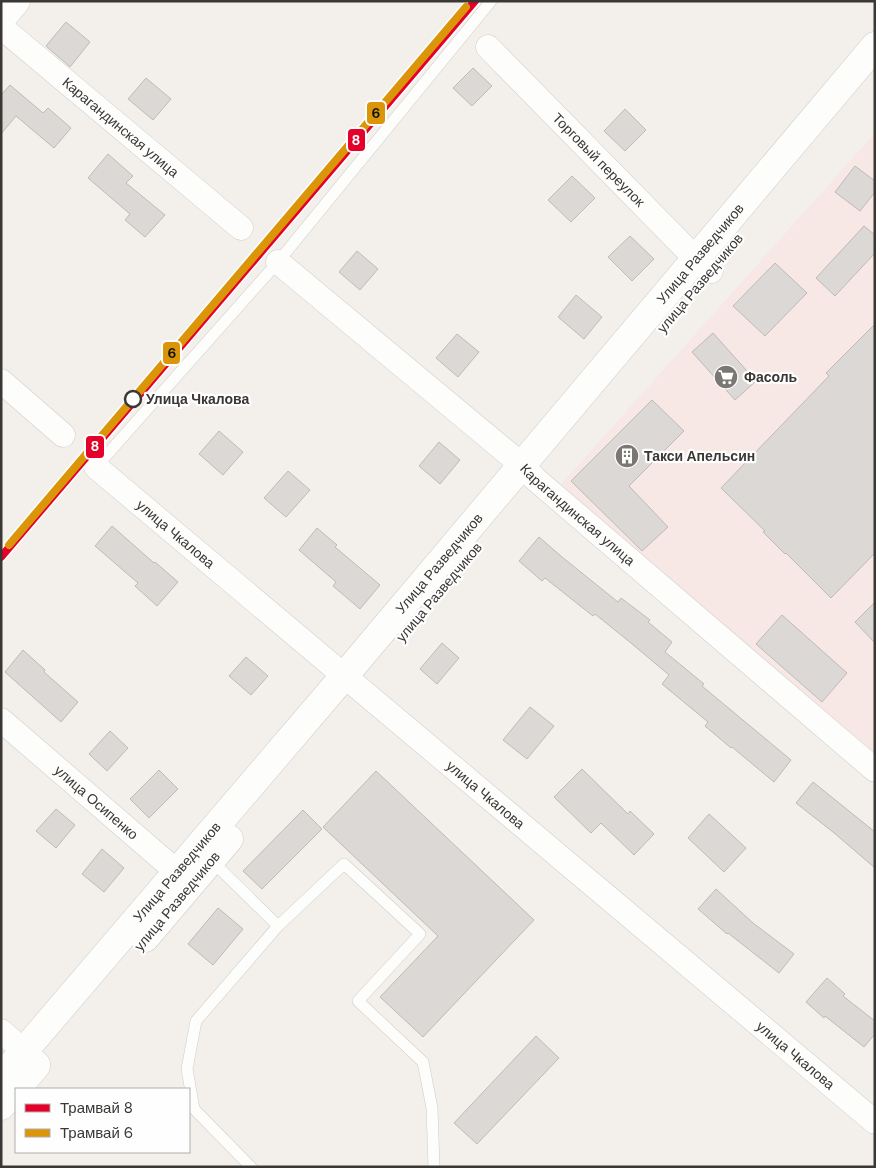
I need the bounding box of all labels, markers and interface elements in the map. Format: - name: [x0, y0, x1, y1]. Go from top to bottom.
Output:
- street label: Карагандинская улица: [59, 73, 183, 181]
- line badge: 6: [366, 101, 386, 125]
- text: 6: [372, 104, 381, 122]
- street label: Торговый переулок: [549, 109, 649, 211]
- line badge: 8: [347, 128, 366, 152]
- text: 8: [352, 131, 361, 149]
- street label: Улица Разведчиков: [653, 200, 748, 308]
- street label: улица Разведчиков: [653, 229, 747, 337]
- line badge: 6: [162, 341, 181, 365]
- text: 6: [168, 344, 177, 362]
- supermarket icon: Фасоль: [713, 364, 739, 390]
- place label: Фасоль: [744, 368, 798, 386]
- marker: Улица Чкалова: [124, 390, 142, 408]
- place label: Улица Чкалова: [146, 390, 249, 408]
- line badge: 8: [85, 435, 105, 459]
- text: 8: [91, 437, 100, 455]
- building icon: Такси Апельсин: [614, 443, 640, 469]
- place label: Такси Апельсин: [644, 447, 755, 465]
- street label: Карагандинская улица: [516, 460, 639, 570]
- street label: улица Чкалова: [133, 496, 219, 572]
- street label: Улица Разведчиков: [392, 509, 487, 617]
- street label: улица Разведчиков: [392, 538, 486, 646]
- street label: улица Чкалова: [443, 756, 529, 833]
- street label: улица Осипенко: [51, 761, 142, 844]
- street label: Улица Разведчиков: [129, 818, 225, 926]
- street label: улица Разведчиков: [130, 847, 224, 955]
- street label: улица Чкалова: [753, 1017, 839, 1093]
- legend: [15, 1088, 190, 1153]
- text: Трамвай 8: [60, 1098, 133, 1118]
- text: Трамвай 6: [60, 1123, 133, 1143]

